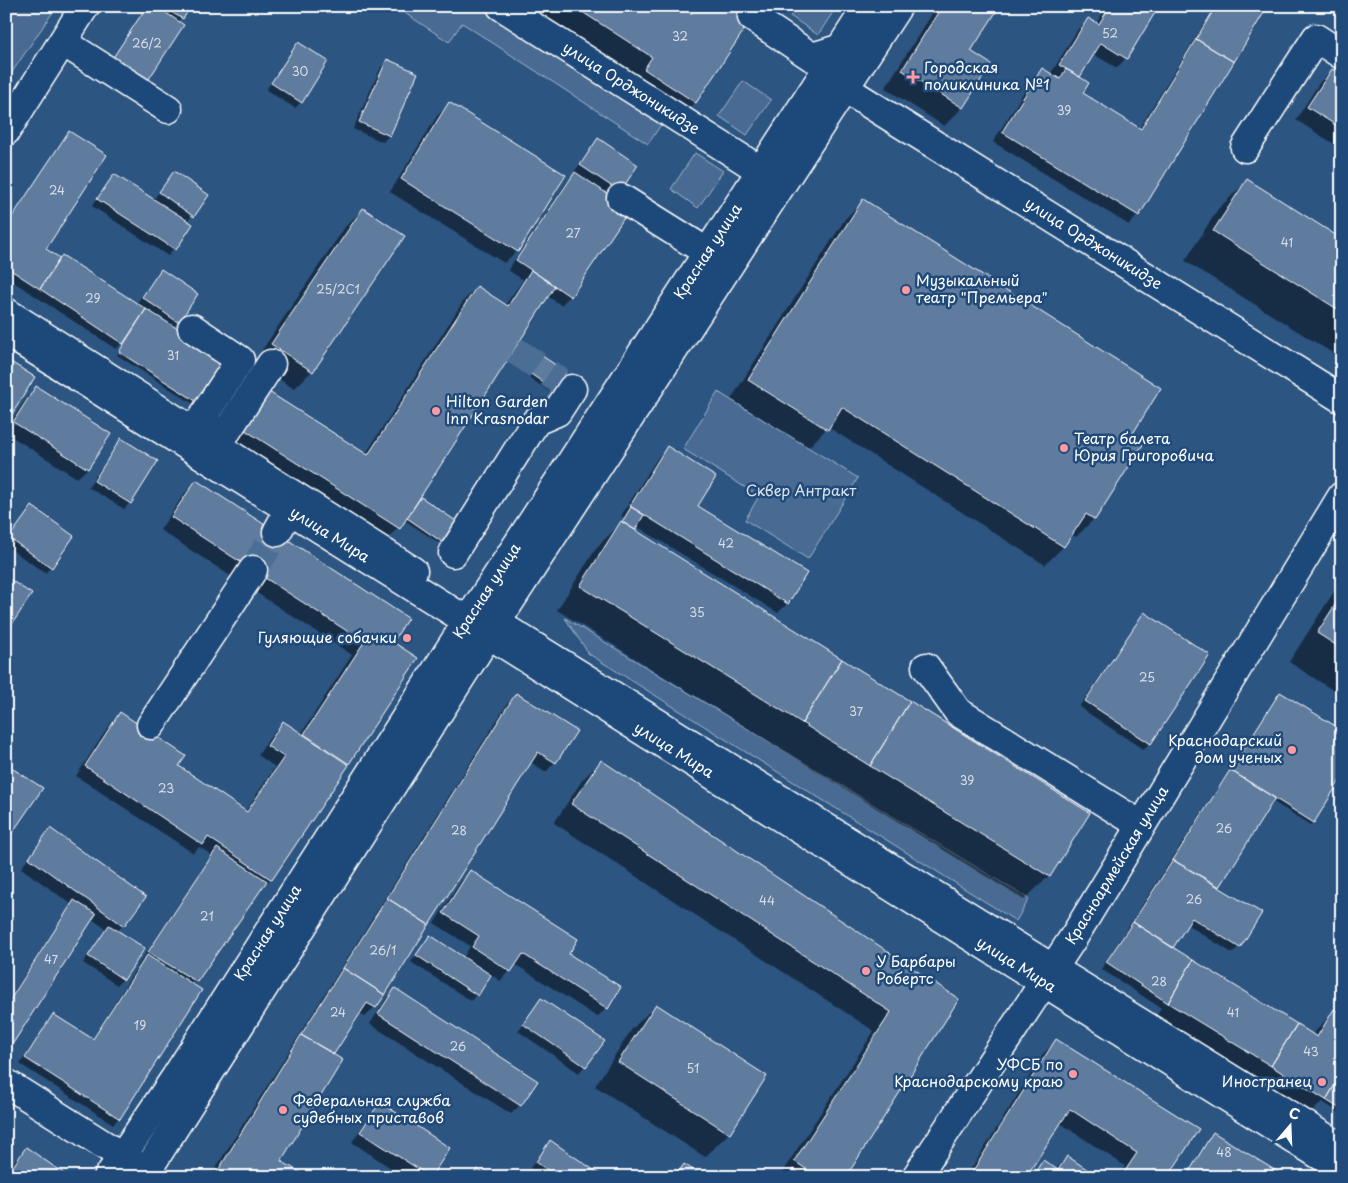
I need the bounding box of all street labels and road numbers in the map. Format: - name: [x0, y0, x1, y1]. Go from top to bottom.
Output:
- street label: улица Орджоникидзе: [559, 35, 705, 139]
- street label: улица Орджоникидзе: [1021, 191, 1167, 294]
- street label: Красная улица: [667, 198, 747, 303]
- street label: улица Мира: [286, 500, 375, 568]
- street label: Красная улица: [446, 537, 526, 643]
- street label: улица Мира: [630, 715, 719, 783]
- street label: Красноармейская улица: [1059, 780, 1173, 949]
- street label: Красная улица: [227, 879, 306, 985]
- street label: улица Мира: [973, 930, 1062, 998]

